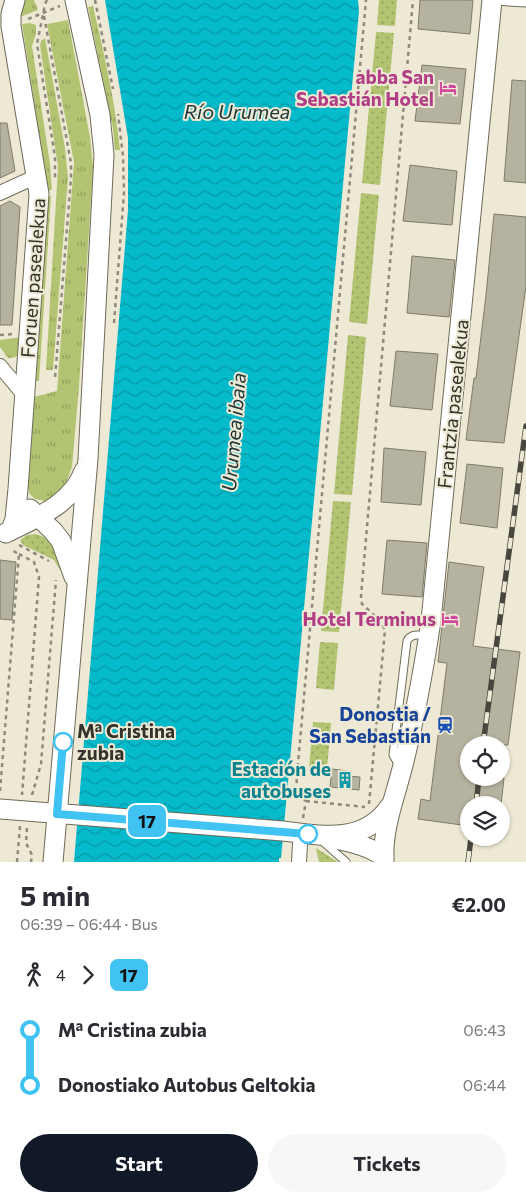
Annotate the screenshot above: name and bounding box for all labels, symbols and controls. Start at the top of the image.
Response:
place label: abba San Sebastián Hotel [296,65,434,110]
hotel icon: abba San Sebastián Hotel [438,78,458,98]
water label: Río Urumea [184,99,290,123]
street label: Foruen pasealekua [15,197,50,359]
street label: Frantzia pasealekua [432,318,473,490]
water label: Urumea ibaia [216,372,250,492]
place label: Hotel Terminus [302,607,436,630]
hotel icon: Hotel Terminus [440,609,460,629]
place label: Donostia / San Sebastián [309,702,431,747]
station icon: Donostia / San Sebastián [435,715,455,735]
place label: Mª Cristina zubia [77,719,175,764]
marker: Mª Cristina zubia [53,732,73,752]
map controls [460,736,510,846]
button: locate [460,736,510,786]
place label: Estación de autobuses [231,757,331,802]
building icon: Estación de autobuses [335,770,355,790]
button: layers [460,796,510,846]
line badge: 17 [124,805,170,837]
text: 17 [138,810,156,832]
unlabelled marker [298,824,318,844]
text: 5 min [20,878,90,912]
text: €2.00 [452,893,506,916]
text: 06:39 – 06:44 · Bus [20,914,158,933]
icon: walk [20,961,48,989]
icon: forward [74,961,102,989]
text: 17 [120,964,138,986]
text: 4 [56,965,66,984]
text: Mª Cristina zubia [58,1018,207,1041]
text: 06:43 [463,1020,506,1039]
text: Donostiako Autobus Geltokia [58,1073,316,1096]
text: 06:44 [463,1075,506,1094]
button: Start [20,1134,258,1192]
button: Tickets [268,1134,506,1192]

